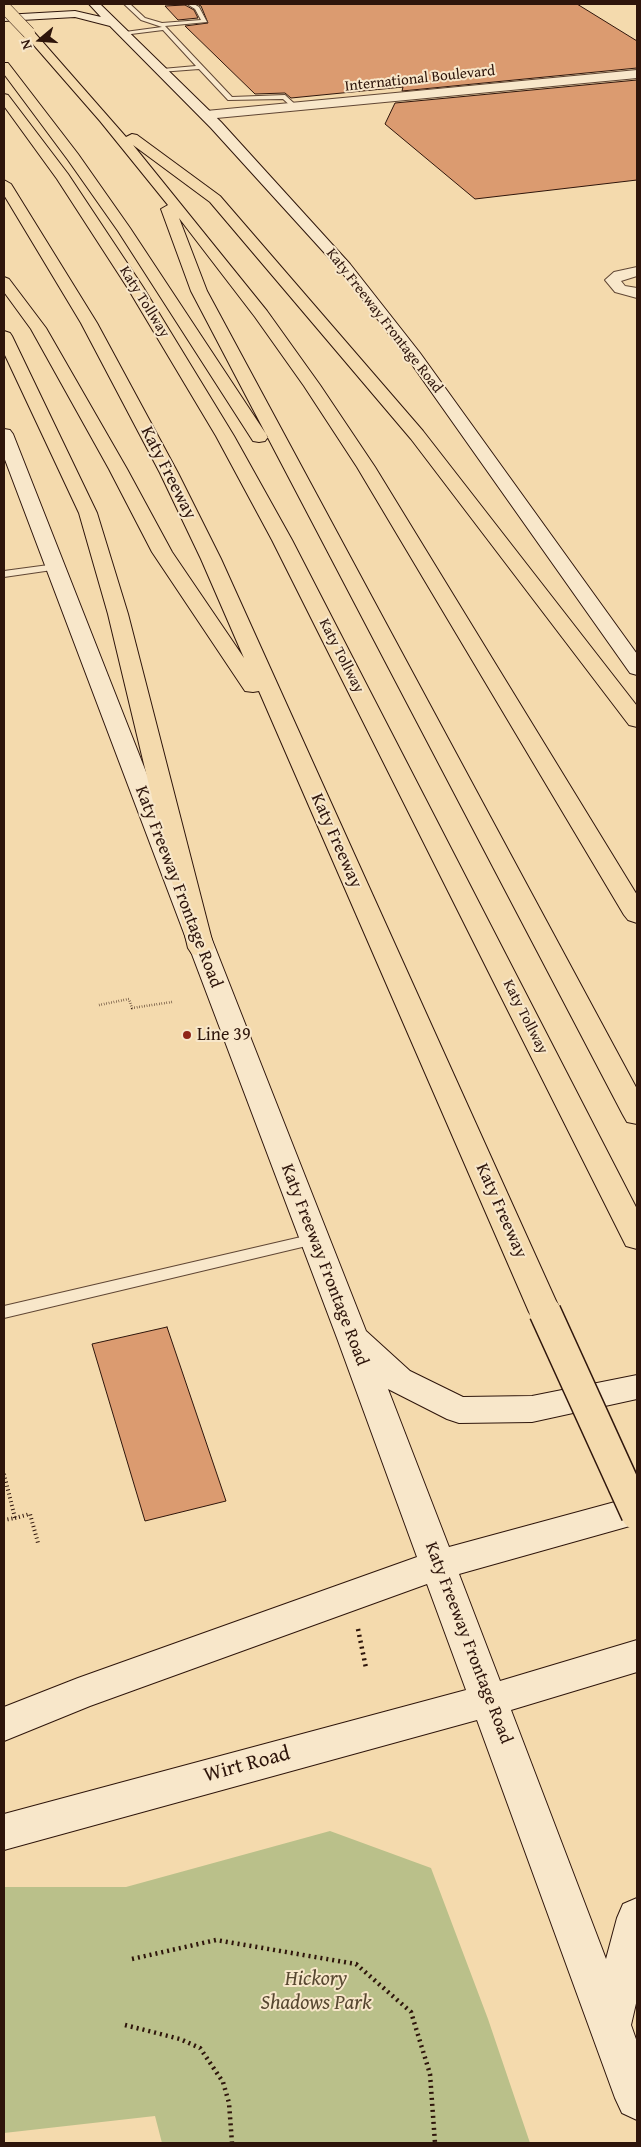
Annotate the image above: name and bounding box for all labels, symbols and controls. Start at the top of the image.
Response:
north arrow [15,15,65,65]
text: N [15,37,37,52]
street label: International Boulevard [344,62,496,96]
street label: Katy Freeway Frontage Road [322,245,446,397]
street label: Katy Tollway [115,263,173,341]
street label: Katy Freeway [135,423,201,523]
street label: Katy Tollway [315,616,367,696]
street label: Katy Freeway Frontage Road [130,783,226,991]
street label: Katy Freeway [306,790,366,892]
street label: Katy Tollway [499,977,551,1057]
place label: Line 39 [197,1024,251,1046]
marker: Line 39 [181,1029,193,1041]
street label: Katy Freeway [471,1160,531,1262]
street label: Katy Freeway Frontage Road [276,1161,372,1369]
street label: Katy Freeway Frontage Road [420,1539,516,1747]
street label: Wirt Road [201,1741,293,1789]
park label: Hickory Shadows Park [260,1967,372,2017]

